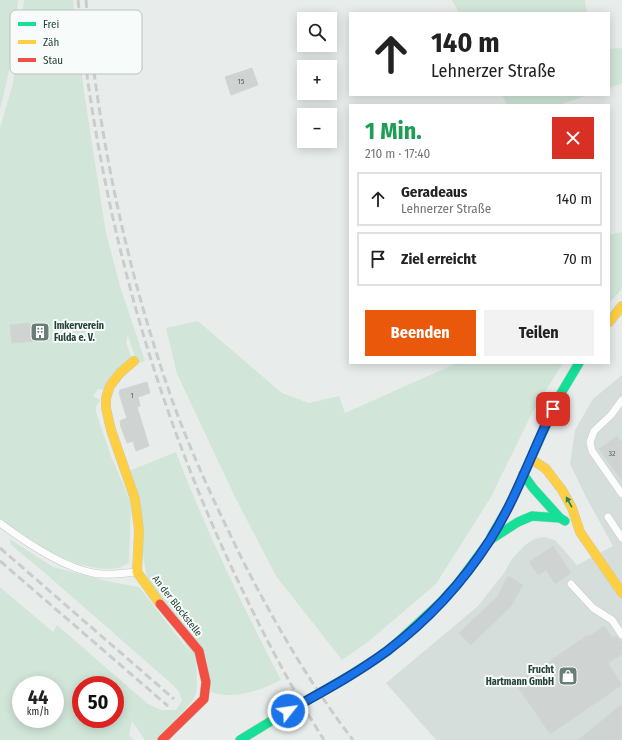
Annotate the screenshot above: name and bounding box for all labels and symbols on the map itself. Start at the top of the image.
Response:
legend [10,10,142,74]
text: Frei [43,18,59,31]
text: Zäh [43,36,59,49]
text: Stau [43,54,63,67]
house number: 15 [238,77,245,86]
place label: Imkerverein Fulda e. V. [54,320,104,344]
building icon: Imkerverein Fulda e. V. [29,321,51,343]
house number: 1 [130,391,134,400]
pin [536,392,570,426]
house number: 32 [608,449,616,458]
one-way arrow [566,496,572,508]
street label: An der Blockstelle [150,573,204,639]
place label: Frucht Hartmann GmbH [486,664,554,688]
shop icon: Frucht Hartmann GmbH [557,665,579,687]
speed limit sign: 50 [72,676,124,728]
position arrow [267,690,309,732]

